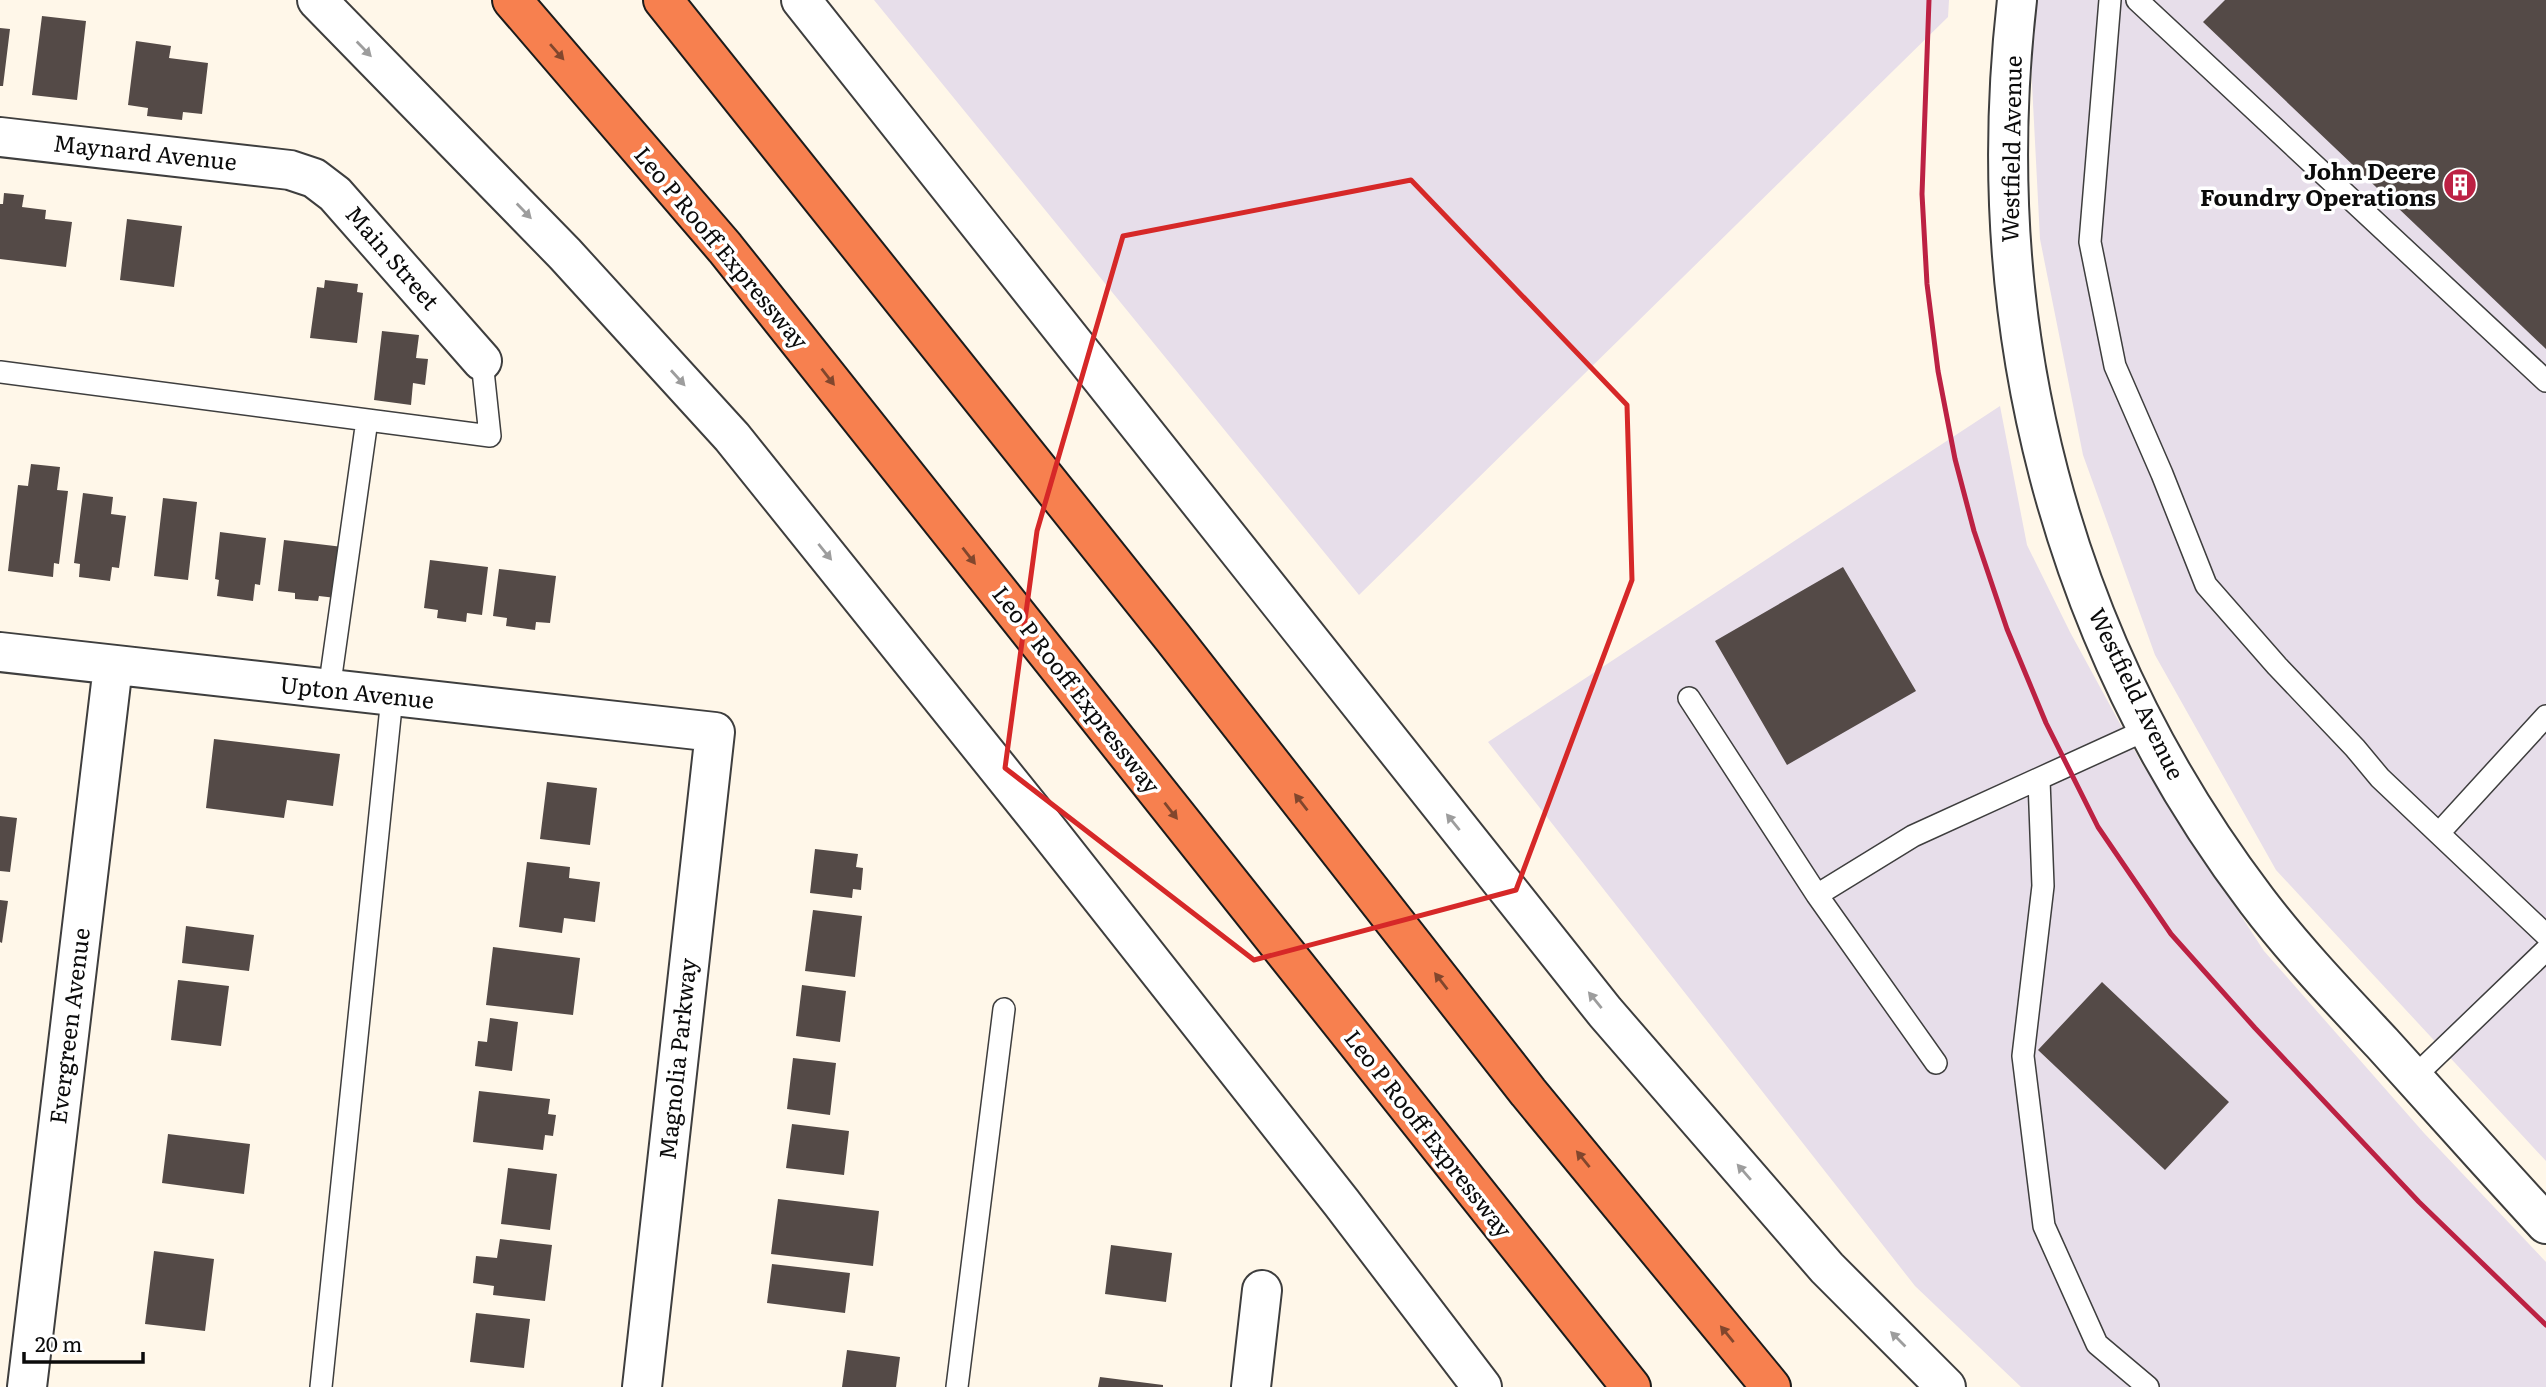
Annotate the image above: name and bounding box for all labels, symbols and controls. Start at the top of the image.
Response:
one-way arrow [356,40,372,57]
one-way arrow [549,43,565,61]
street label: Westfield Avenue [1991,55,2029,243]
street label: Maynard Avenue [52,124,239,178]
street label: Leo P Rooff Expressway [627,138,818,356]
place label: John Deere Foundry Operations [2200,153,2436,213]
building icon: John Deere Foundry Operations [2441,166,2479,204]
street label: Main Street [339,197,449,317]
one-way arrow [515,203,532,220]
one-way arrow [820,368,835,386]
one-way arrow [670,369,686,386]
one-way arrow [817,543,832,561]
one-way arrow [961,547,976,564]
street label: Leo P Rooff Expressway [985,578,1170,801]
street label: Westfield Avenue [2081,601,2194,785]
street label: Upton Avenue [278,666,436,716]
one-way arrow [1293,793,1308,811]
one-way arrow [1164,801,1179,819]
one-way arrow [1446,813,1461,831]
street label: Evergreen Avenue [39,926,97,1126]
street label: Magnolia Parkway [649,956,704,1161]
one-way arrow [1434,972,1449,989]
one-way arrow [1588,991,1603,1008]
street label: Leo P Rooff Expressway [1337,1022,1522,1245]
one-way arrow [1576,1150,1591,1167]
one-way arrow [1736,1163,1752,1181]
scale bar [24,1320,144,1364]
one-way arrow [1720,1326,1735,1344]
text: 20 m [35,1327,82,1358]
one-way arrow [1890,1331,1907,1347]

